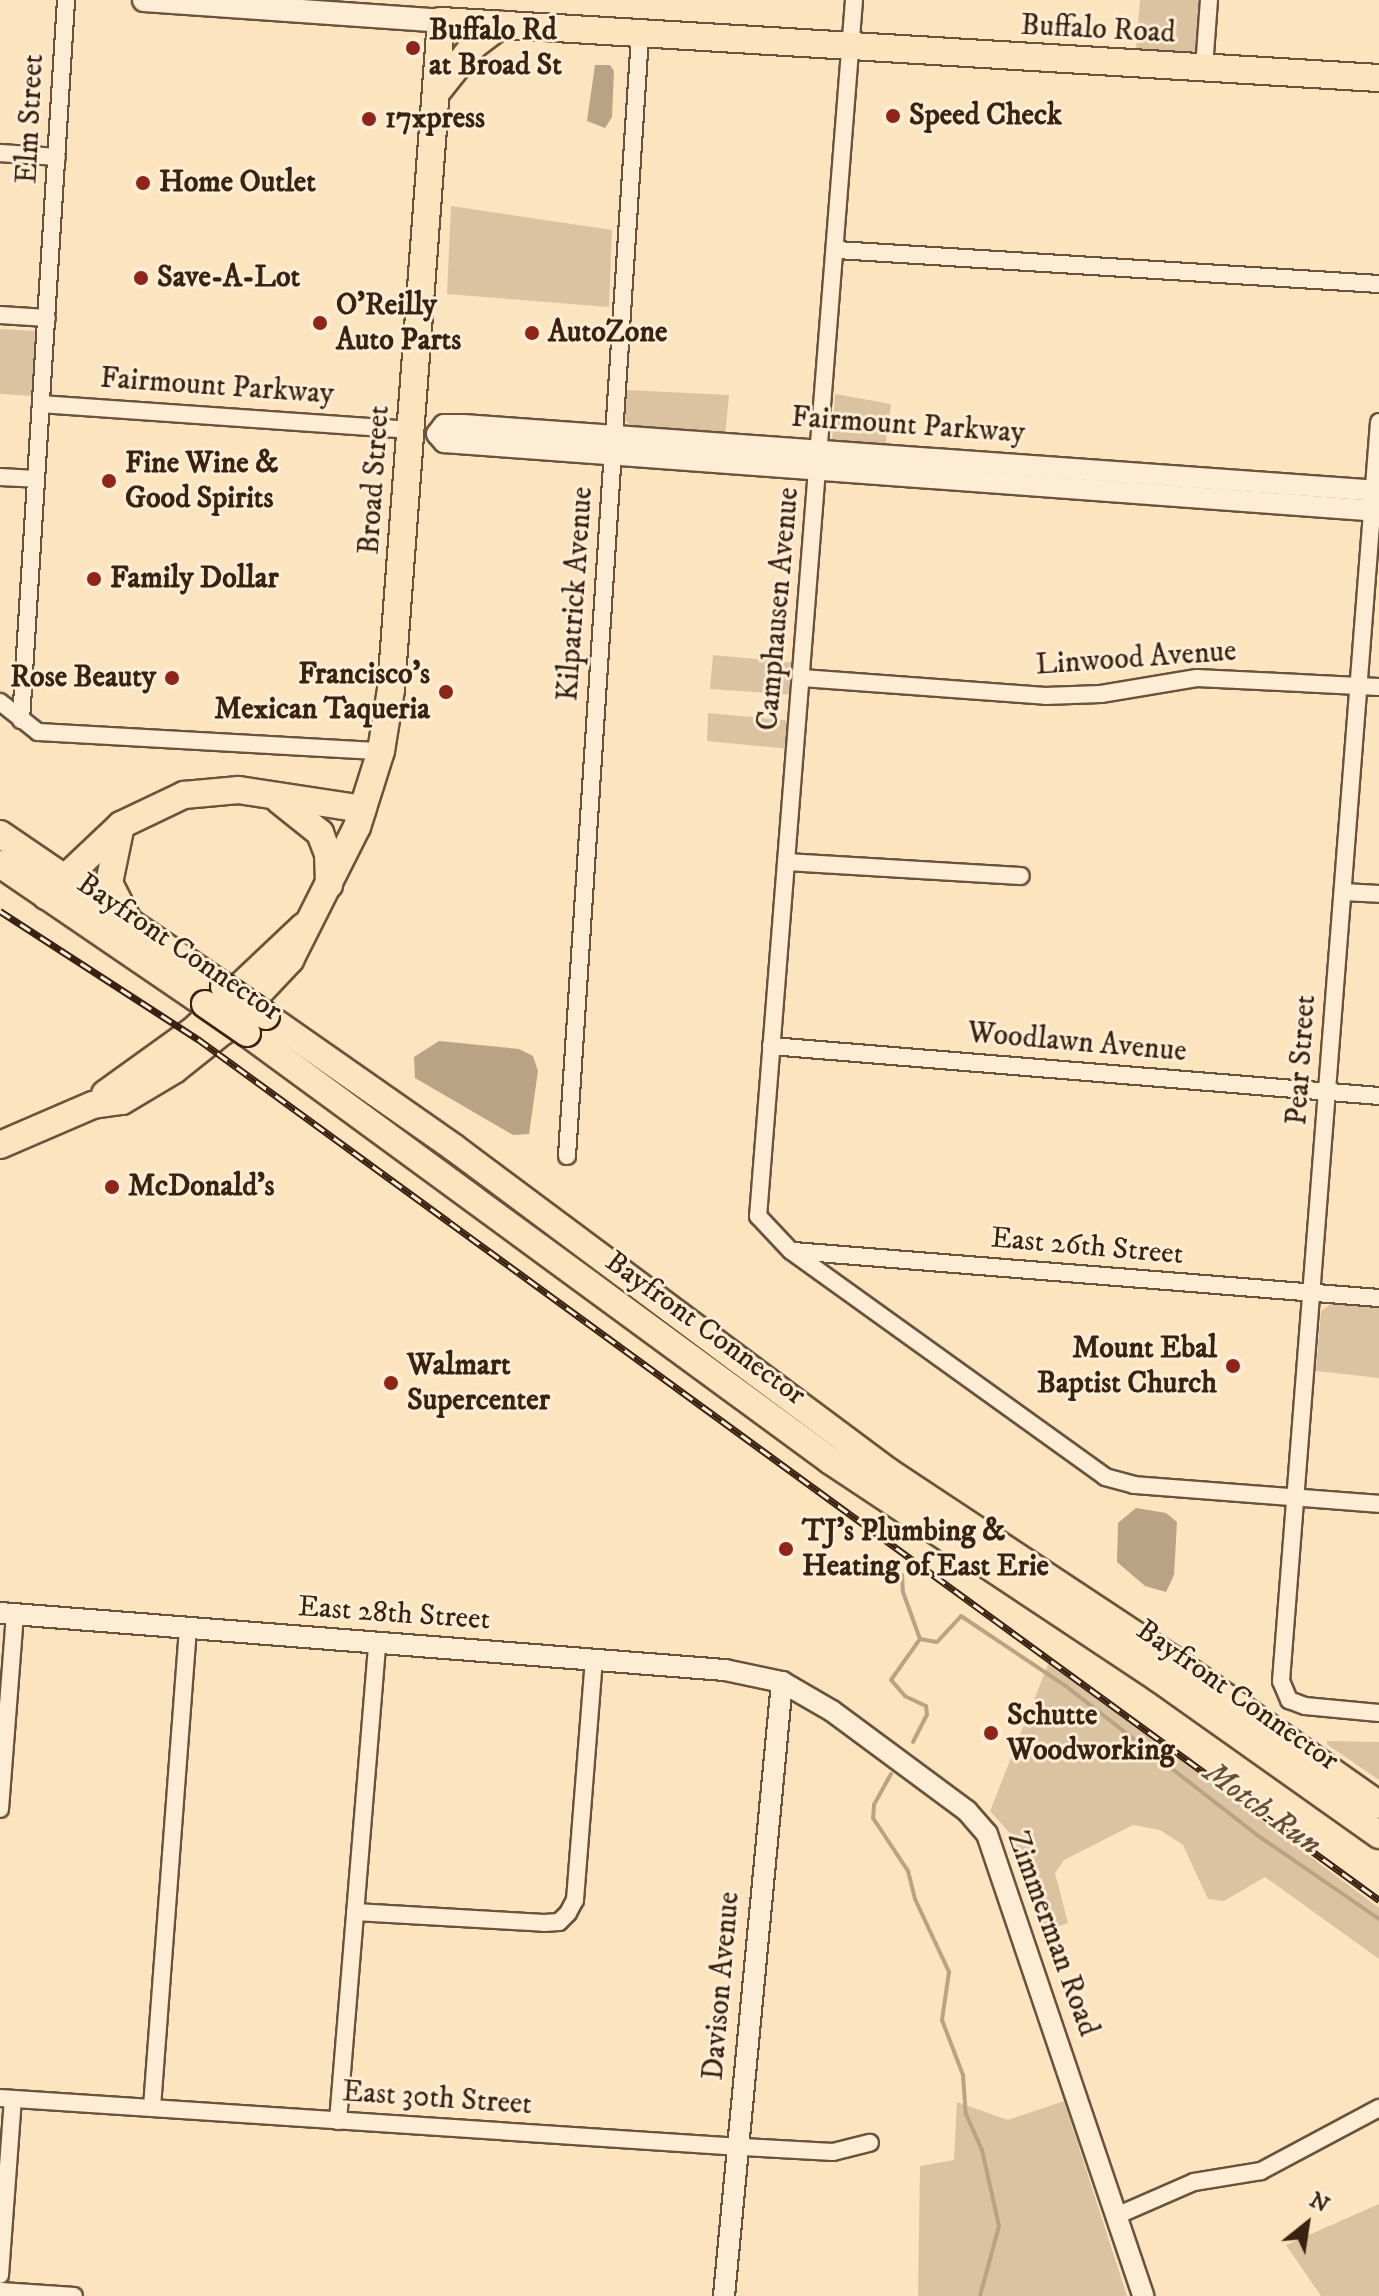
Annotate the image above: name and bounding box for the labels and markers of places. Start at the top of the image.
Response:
place label: Buffalo Rd at Broad St [429,13,562,84]
marker: Buffalo Rd at Broad St [404,39,422,57]
place label: Speed Check [909,98,1062,134]
place label: 17xpress [385,101,485,137]
marker: Speed Check [884,107,902,125]
marker: 17xpress [360,110,378,128]
place label: Home Outlet [159,165,316,201]
marker: Home Outlet [134,174,152,192]
place label: Save-A-Lot [157,260,300,296]
marker: Save-A-Lot [132,269,150,287]
place label: O'Reilly Auto Parts [336,288,461,358]
marker: O'Reilly Auto Parts [311,314,329,332]
place label: AutoZone [548,315,667,351]
marker: AutoZone [523,324,541,342]
place label: Fine Wine & Good Spirits [125,446,278,516]
marker: Fine Wine & Good Spirits [100,472,118,490]
place label: Family Dollar [110,561,279,597]
marker: Family Dollar [85,570,103,588]
place label: Francisco’s Mexican Taqueria [214,657,430,728]
place label: Rose Beauty [10,660,156,696]
marker: Rose Beauty [163,669,181,687]
marker: Francisco’s Mexican Taqueria [437,683,455,701]
place label: McDonald's [128,1169,275,1205]
marker: McDonald's [103,1178,121,1196]
place label: Mount Ebal Baptist Church [1037,1331,1217,1402]
place label: Walmart Supercenter [407,1348,550,1418]
marker: Mount Ebal Baptist Church [1224,1357,1242,1375]
marker: Walmart Supercenter [382,1374,400,1392]
place label: TJ's Plumbing & Heating of East Erie [802,1514,1049,1584]
marker: TJ's Plumbing & Heating of East Erie [777,1540,795,1558]
place label: Schutte Woodworking [1007,1698,1175,1768]
marker: Schutte Woodworking [982,1724,1000,1742]

